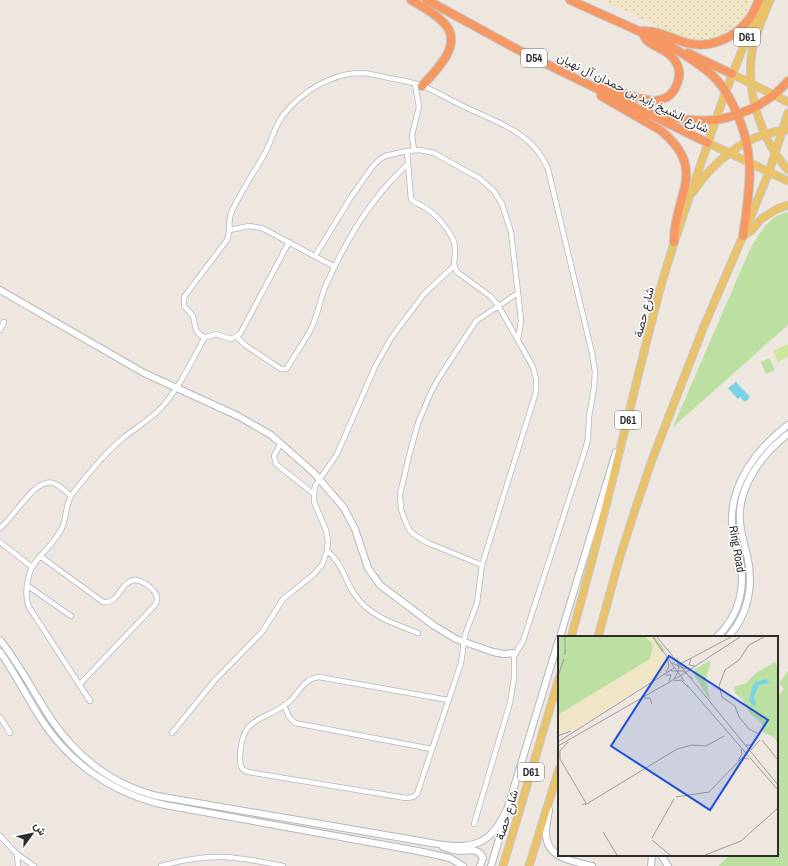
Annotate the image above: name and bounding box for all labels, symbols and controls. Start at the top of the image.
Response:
road number: D61 [734,28,760,46]
road number: D54 [521,49,547,67]
street label: شارع الشيخ زايد بن حمدان آل نهيان [554,49,712,138]
street label: شارع حصة [630,285,659,339]
road number: D61 [615,411,641,429]
street label: Ring Road [725,524,749,574]
inset map [558,636,778,856]
road number: D61 [518,763,544,781]
street label: شارع حصة [492,788,523,842]
north arrow [12,814,52,854]
text: ش [31,819,50,838]

